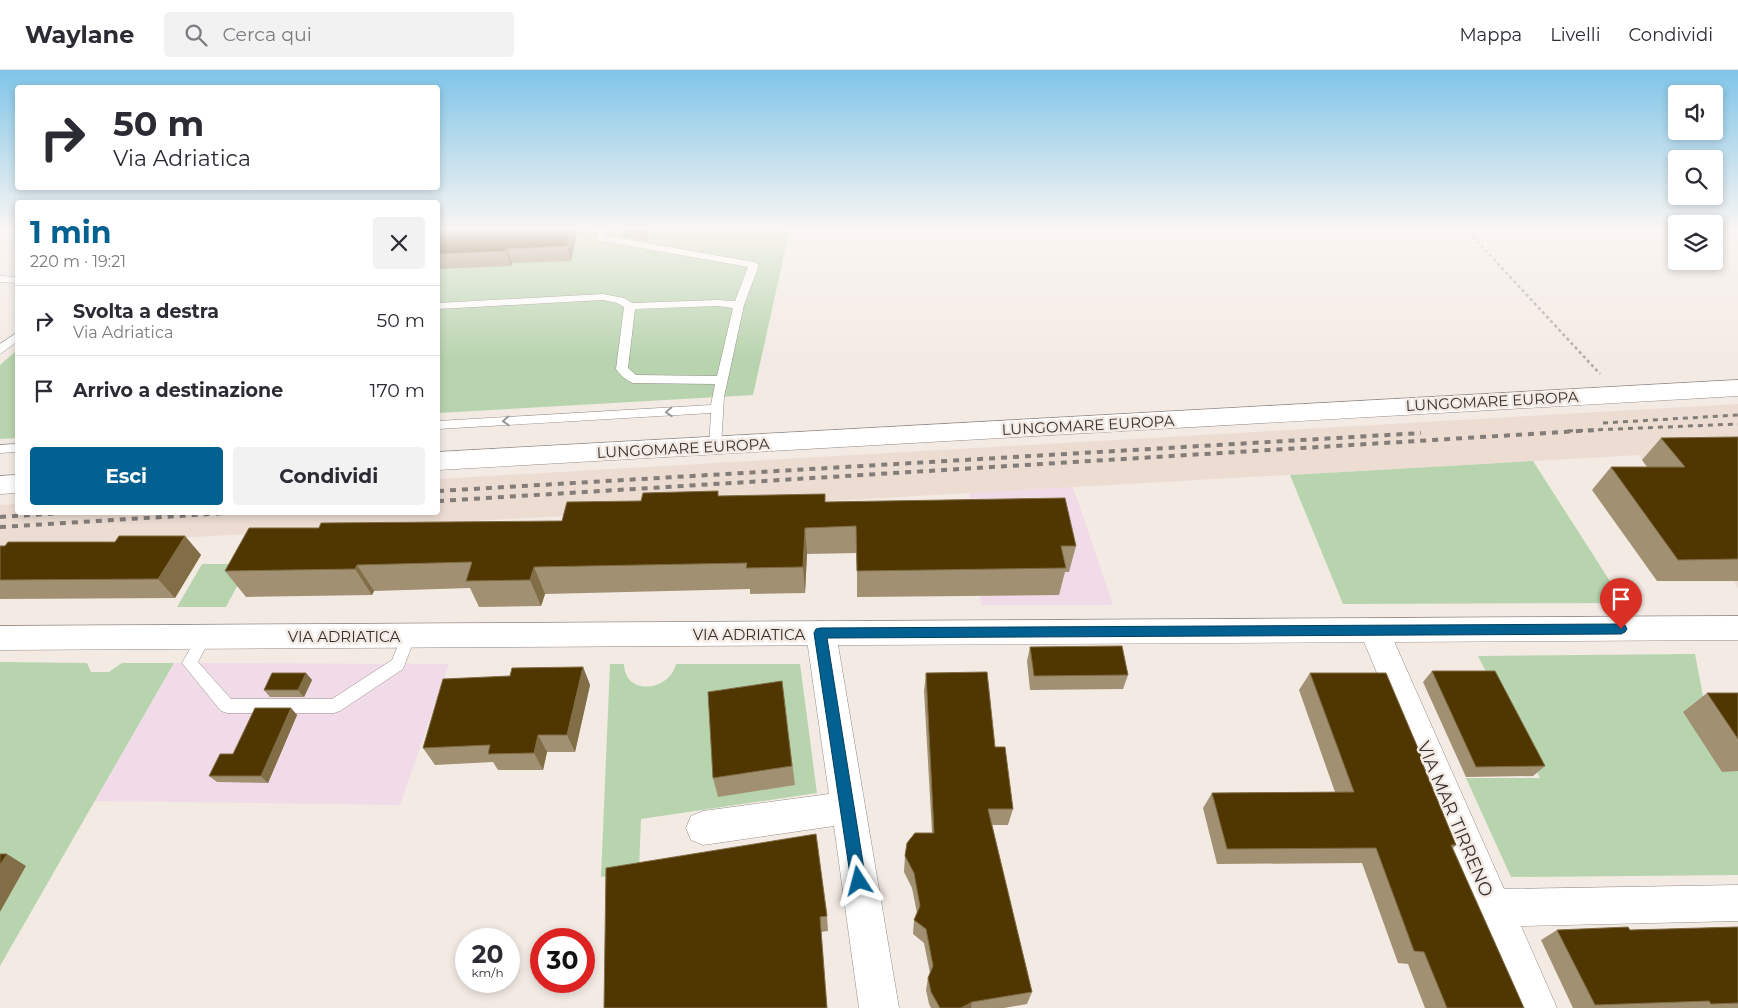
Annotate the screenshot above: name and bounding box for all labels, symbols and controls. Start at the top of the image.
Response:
search box [164,12,514,57]
text: Waylane [25,20,134,49]
icon: search [182,21,210,49]
text: Cerca qui [222,23,312,46]
text: Mappa [1459,24,1522,46]
text: Livelli [1550,24,1601,46]
text: Condividi [1629,24,1713,46]
map controls [1668,85,1723,270]
button: sound [1668,85,1723,140]
text: 50 m [113,102,204,145]
icon: right [30,105,95,170]
text: Via Adriatica [113,145,251,172]
button: search [1668,150,1723,205]
text: 1 min [30,214,111,251]
button: layers [1668,215,1723,270]
button: close [373,217,425,269]
text: 220 m · 19:21 [30,252,126,271]
text: Svolta a destra [73,300,219,323]
icon: right [30,307,58,335]
text: 50 m [377,309,425,332]
text: Via Adriatica [73,323,173,342]
icon: arrive [30,377,58,405]
text: Arrivo a destinazione [73,379,283,402]
text: 170 m [370,379,425,402]
street label: LUNGOMARE EUROPA [1405,387,1579,415]
one-way arrow [664,406,672,417]
street label: LUNGOMARE EUROPA [1001,411,1175,439]
one-way arrow [502,415,510,426]
street label: LUNGOMARE EUROPA [596,434,770,462]
button: Esci [30,447,223,505]
button: Condividi [233,447,425,505]
pin [1600,578,1642,629]
icon: arrive [1607,585,1635,613]
street label: VIA ADRIATICA [693,625,805,644]
street label: VIA ADRIATICA [288,627,400,646]
street label: VIA MAR TIRRENO [1412,738,1498,900]
position arrow [832,854,884,906]
speed limit sign: 30 [530,928,595,993]
text: 20 [472,939,503,969]
text: km/h [471,965,504,980]

